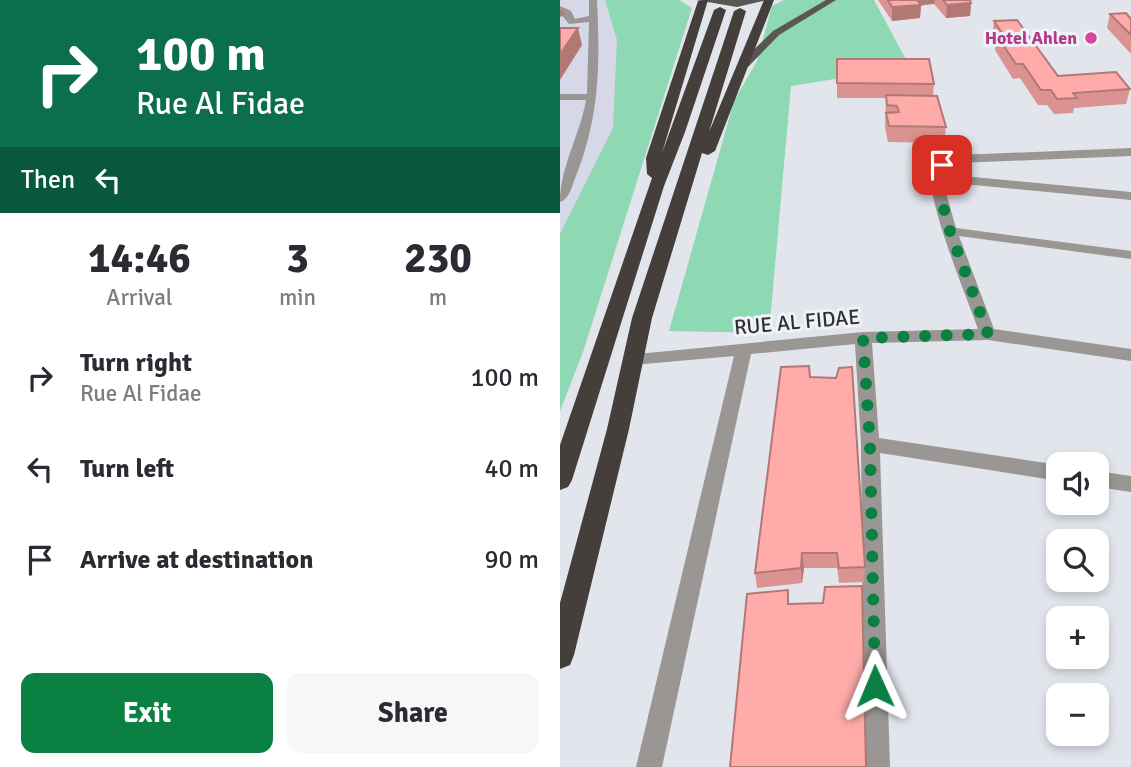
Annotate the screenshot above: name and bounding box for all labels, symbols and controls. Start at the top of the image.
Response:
text: 100 m [136,24,266,84]
place label: Hotel Ahlen [985,27,1077,49]
icon: right [21,28,112,119]
marker: Hotel Ahlen [1083,30,1099,46]
text: Rue Al Fidae [136,84,305,123]
pin [912,135,972,195]
icon: arrive [923,146,961,184]
icon: left [89,161,127,199]
text: Then [21,164,75,196]
text: 14:46 [88,233,191,284]
text: 3 [286,233,309,284]
text: 230 [404,233,472,284]
text: Arrival [106,283,173,312]
text: min [279,283,316,312]
text: m [429,283,447,312]
street label: RUE AL FIDAE [733,304,861,340]
text: Turn right [80,347,192,379]
icon: right [21,359,59,397]
text: 100 m [470,362,539,394]
text: Rue Al Fidae [80,379,202,408]
icon: left [21,450,59,488]
map controls [1046,452,1109,746]
button: sound [1046,452,1109,515]
text: Turn left [80,453,174,485]
text: 40 m [484,453,539,485]
button: search [1046,529,1109,592]
icon: arrive [21,541,59,579]
text: Arrive at destination [80,544,313,576]
text: 90 m [484,544,539,576]
button: + [1046,606,1109,669]
position arrow [838,649,912,723]
button: Exit [21,673,273,753]
button: Share [287,673,539,753]
button: − [1046,683,1109,746]

